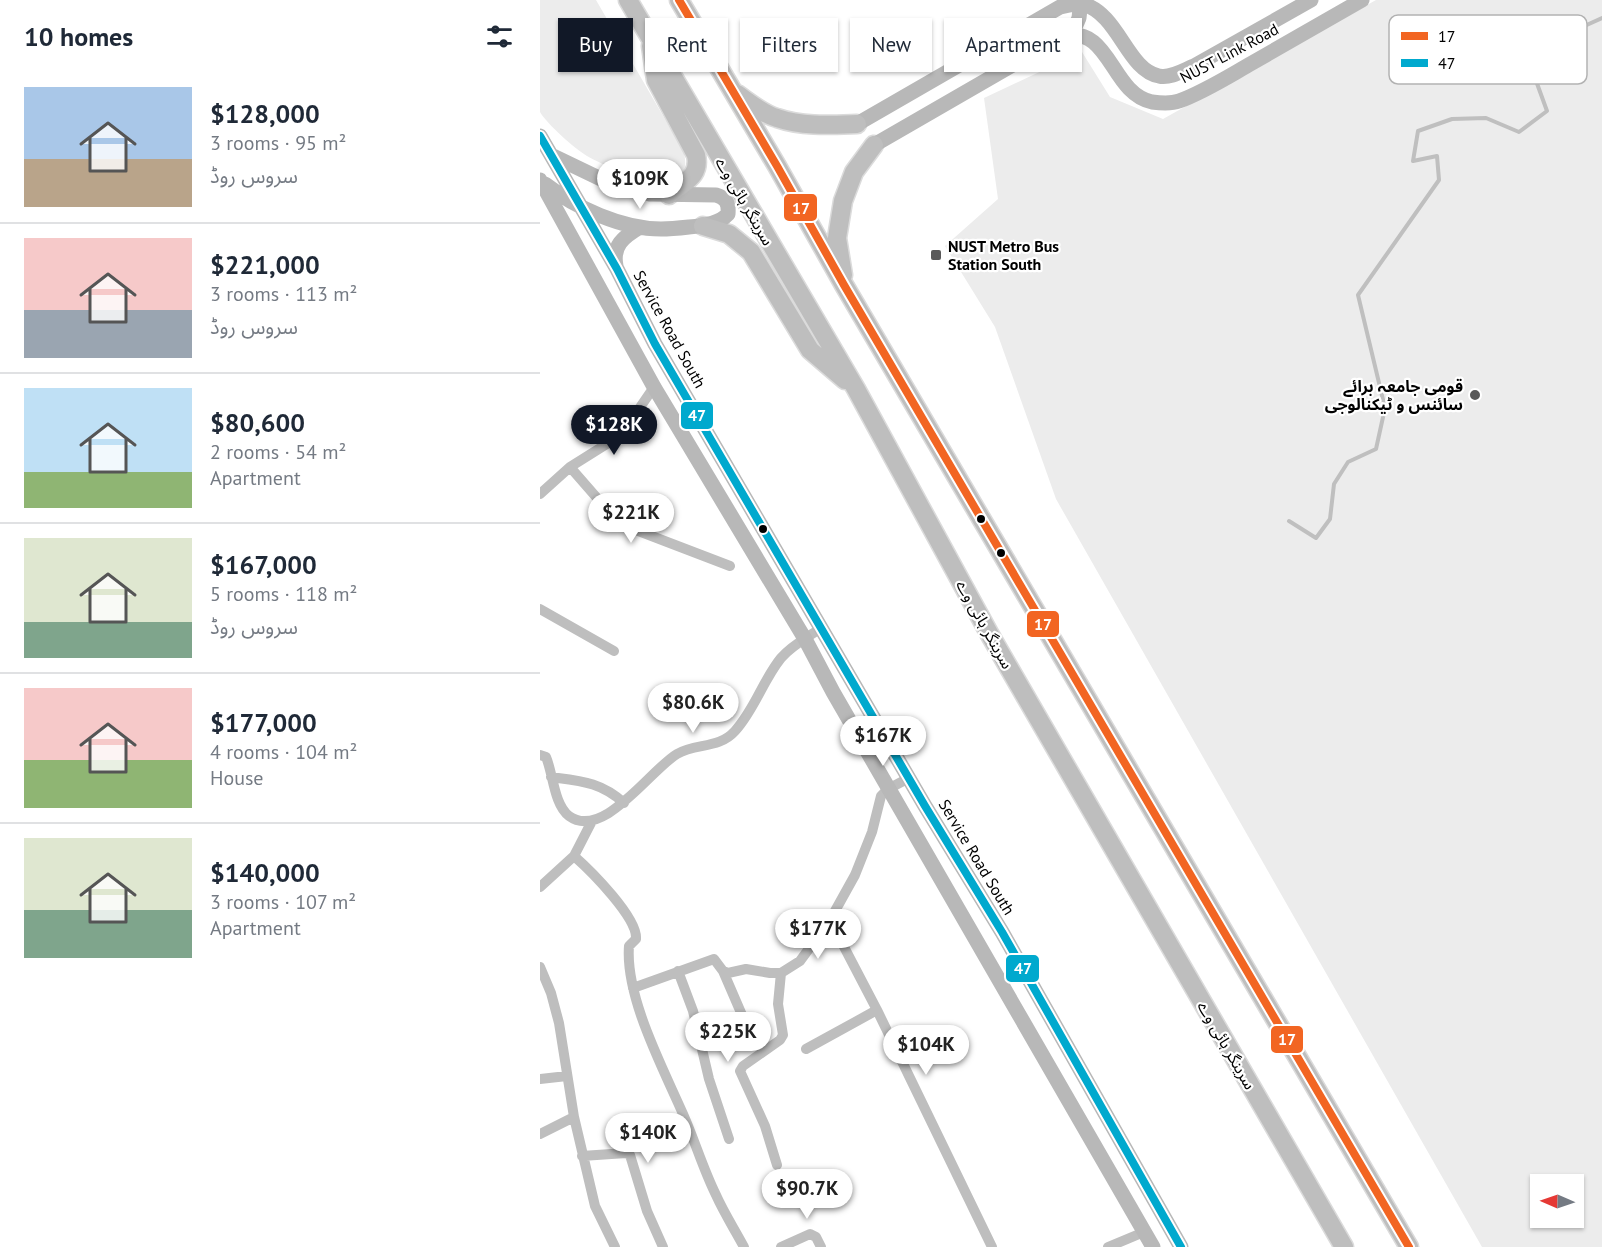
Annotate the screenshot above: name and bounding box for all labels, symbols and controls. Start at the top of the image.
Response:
legend [1389,15,1587,84]
chip: Buy [558,18,633,72]
chip: Rent [645,18,728,72]
chip: Filters [740,18,838,72]
chip: New [850,18,932,72]
chip: Apartment [944,18,1082,72]
street label: NUST Link Road [1176,19,1282,87]
text: 10 homes [24,20,133,53]
icon: filters [483,20,516,53]
text: 17 [1438,26,1455,46]
text: 47 [1438,53,1455,73]
text: $128,000 [210,97,320,130]
icon: home [72,111,144,183]
text: 3 rooms · 95 m² [210,130,346,156]
street label: سرینگر ہائی وے [712,153,778,249]
pin: $109K [598,159,682,210]
text: سروس روڈ [210,163,298,189]
text: $109K [611,165,669,191]
line badge: 17 [783,193,818,222]
text: 17 [792,198,810,218]
place label: NUST Metro Bus Station South [948,236,1059,274]
text: $221,000 [210,248,320,281]
marker: NUST Metro Bus Station South [929,248,943,262]
icon: home [72,262,144,334]
street label: Service Road South [629,267,711,391]
text: 3 rooms · 113 m² [210,281,357,307]
text: سروس روڈ [210,314,298,340]
place label: قومی جامعہ برائے سائنس و ٹیکنالوجی [1325,376,1463,414]
marker: قومی جامعہ برائے سائنس و ٹیکنالوجی [1468,388,1482,402]
line badge: 47 [680,401,714,430]
pin: $128K [572,405,656,456]
text: 47 [688,405,706,425]
text: $80,600 [210,406,305,439]
text: $128K [585,411,643,437]
icon: home [72,412,144,484]
text: 2 rooms · 54 m² [210,439,346,465]
text: Apartment [210,465,301,491]
pin: $221K [589,493,673,544]
text: $221K [602,499,660,525]
unlabelled marker [975,513,987,525]
unlabelled marker [757,523,769,535]
unlabelled marker [995,547,1007,559]
text: $167,000 [210,548,317,581]
icon: home [72,562,144,634]
street label: سرینگر ہائی وے [952,576,1018,672]
text: 5 rooms · 118 m² [210,581,357,607]
line badge: 17 [1026,610,1060,638]
text: سروس روڈ [210,614,298,640]
text: 17 [1034,614,1052,634]
pin: $80.6K [644,683,742,734]
text: $80.6K [662,689,724,715]
text: $177,000 [210,706,317,739]
icon: home [72,712,144,784]
pin: $167K [841,716,925,767]
text: $167K [854,722,912,748]
text: 4 rooms · 104 m² [210,739,357,765]
text: House [210,765,264,791]
street label: Service Road South [935,796,1019,918]
text: $140,000 [210,856,320,889]
icon: home [72,862,144,934]
text: 3 rooms · 107 m² [210,889,356,915]
pin: $177K [776,909,860,960]
text: Apartment [210,915,301,941]
text: $177K [789,915,847,941]
line badge: 47 [1005,954,1040,983]
text: 47 [1014,958,1032,978]
street label: سرینگر ہائی وے [1194,997,1260,1093]
pin: $225K [686,1012,770,1063]
text: $225K [699,1018,757,1044]
pin: $104K [884,1025,968,1076]
line badge: 17 [1270,1025,1304,1054]
text: 17 [1278,1029,1296,1049]
text: $104K [897,1031,955,1057]
pin: $140K [606,1113,690,1164]
text: $140K [619,1119,677,1145]
pin: $90.7K [758,1169,856,1220]
north arrow [1530,1174,1584,1228]
map controls [1530,1174,1584,1228]
text: $90.7K [776,1175,838,1201]

